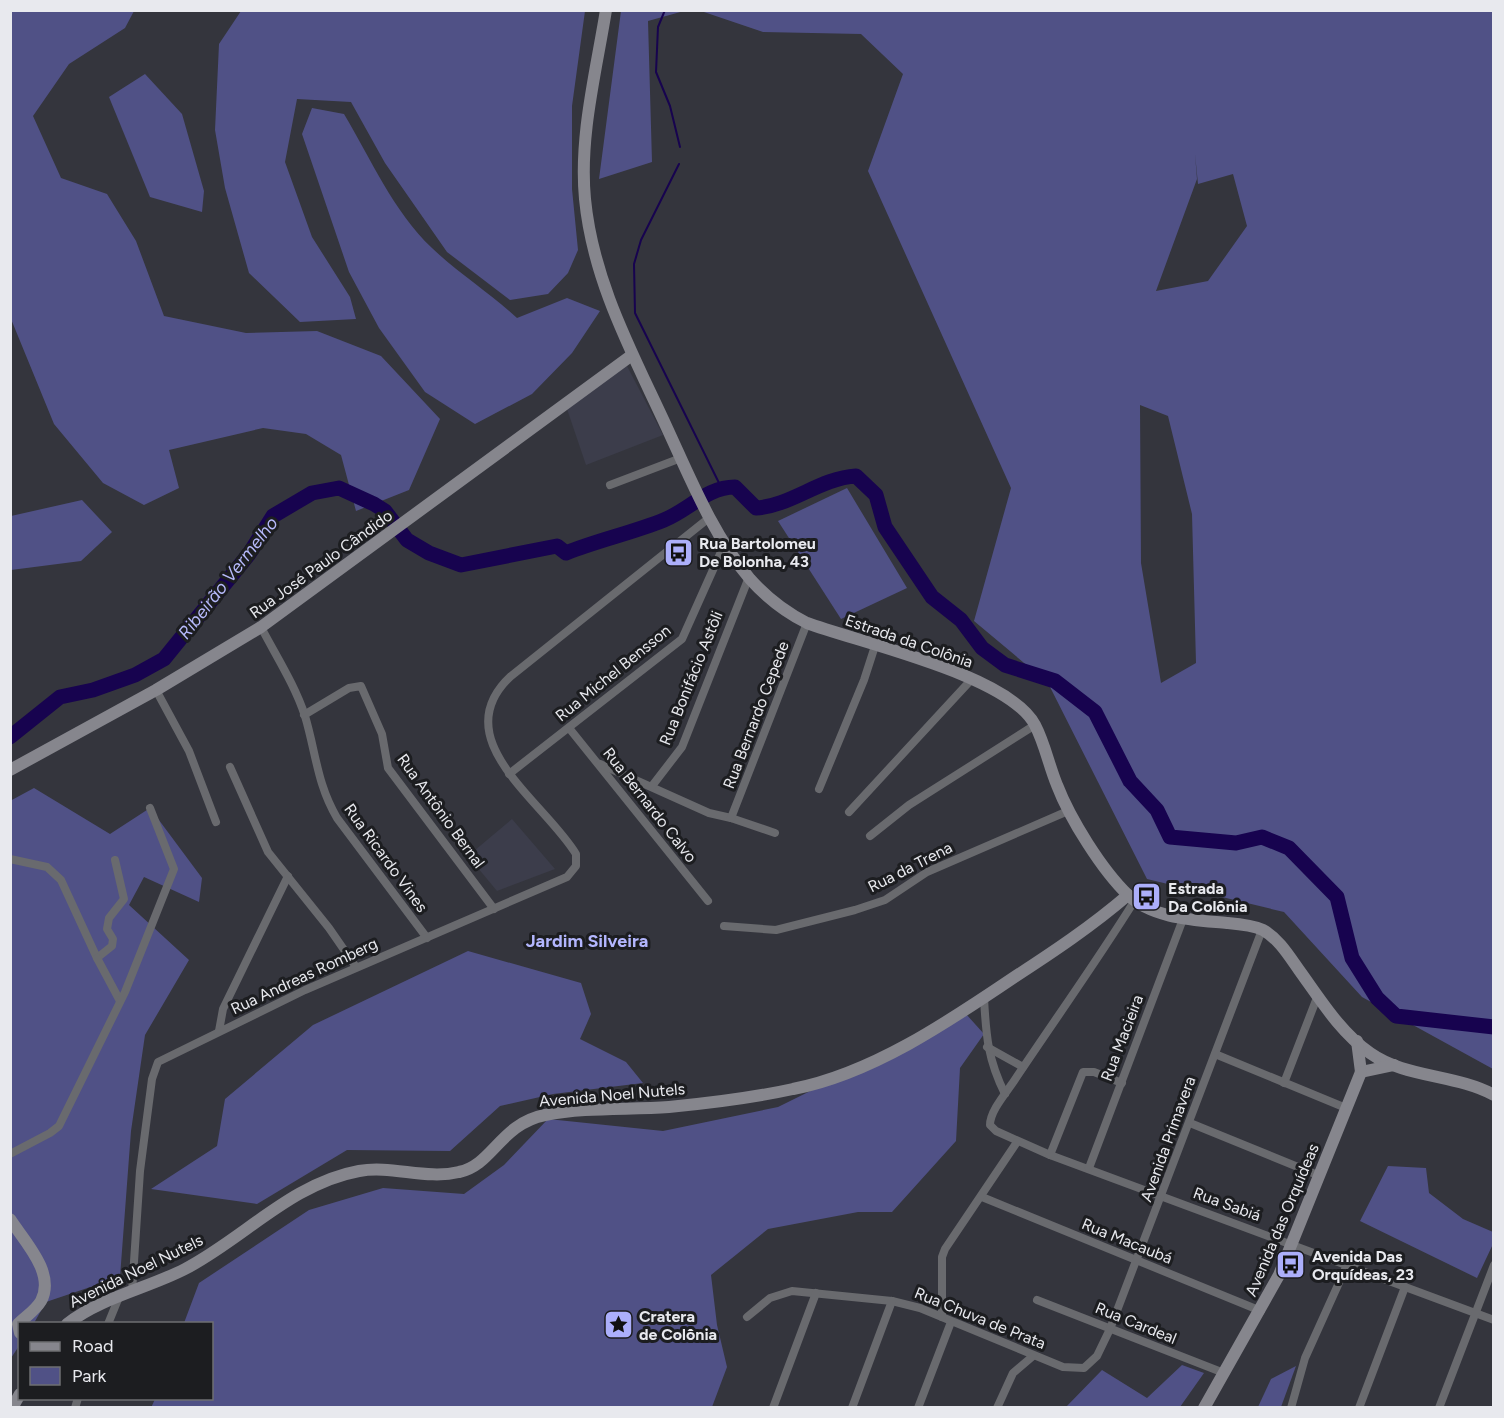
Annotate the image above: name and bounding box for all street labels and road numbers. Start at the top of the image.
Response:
street label: Rua José Paulo Cândido [246,506,396,622]
street label: Rua Bonifácio Astôli [655,608,727,748]
street label: Estrada da Colônia [843,610,975,672]
street label: Rua Michel Bensson [552,621,674,725]
street label: Rua Bernardo Cepede [719,638,793,792]
street label: Rua Bernardo Calvo [599,744,701,866]
street label: Rua Antônio Bernal [393,750,489,872]
street label: Rua Ricardo Vines [340,800,432,916]
street label: Rua da Trena [865,838,955,896]
street label: Rua Andreas Romberg [228,934,380,1018]
street label: Rua Macieira [1097,992,1147,1084]
street label: Avenida Primavera [1136,1074,1200,1204]
street label: Avenida Noel Nutels [538,1079,686,1111]
street label: Avenida das Orquídeas [1241,1141,1323,1299]
street label: Rua Sabiá [1191,1183,1263,1225]
street label: Rua Macaubá [1079,1214,1175,1268]
street label: Avenida Noel Nutels [66,1230,206,1312]
street label: Rua Chuva de Prata [912,1283,1048,1353]
street label: Rua Cardeal [1093,1298,1179,1348]

